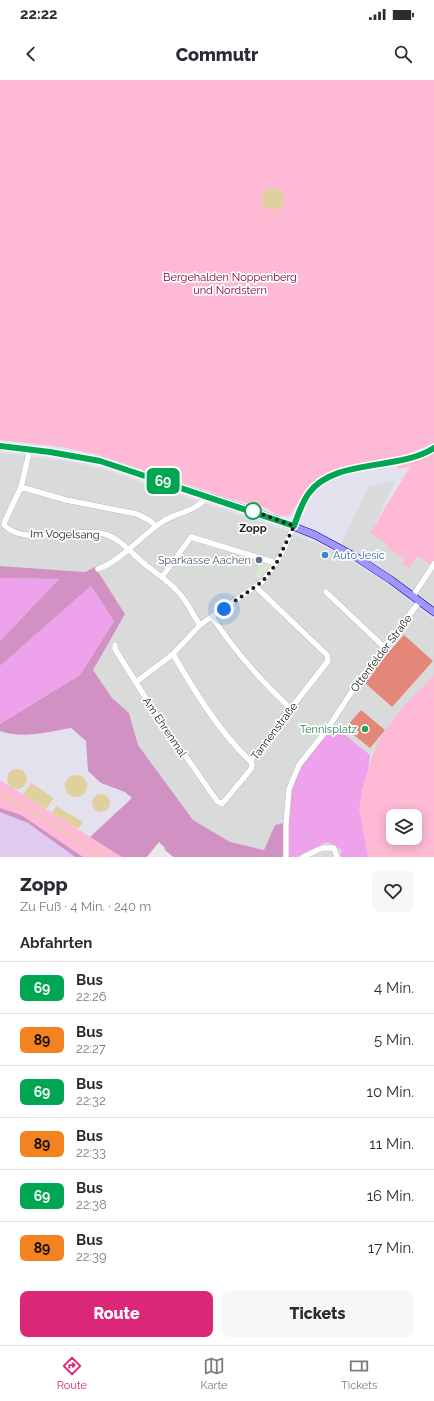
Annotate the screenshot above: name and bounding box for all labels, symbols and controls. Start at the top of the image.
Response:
text: 22:22 [20,5,58,23]
icon: back [20,43,42,65]
icon: search [392,43,414,65]
text: Commutr [176,44,258,65]
park label: Bergehalden Noppenberg und Nordstern [163,271,297,297]
line badge: 69 [145,468,181,494]
text: 69 [155,473,171,489]
marker: Zopp [244,502,262,520]
place label: Zopp [239,522,267,535]
street label: Im Vogelsang [30,527,100,542]
place label: Auto Jesic [333,549,385,562]
marker: Auto Jesic [320,550,330,560]
place label: Sparkasse Aachen [158,554,251,567]
marker: Sparkasse Aachen [254,555,264,565]
your location [214,599,234,619]
street label: Ottenfelder Straße [348,612,415,695]
street label: Am Ehrenmal [140,695,189,760]
street label: Tannenstraße [249,700,301,763]
place label: Tennisplatz [300,723,358,736]
marker: Tennisplatz [360,724,370,734]
map controls [386,809,422,845]
button: layers [386,809,422,845]
button: heart [372,870,414,912]
text: Zopp [20,873,68,895]
text: Zu Fuß · 4 Min. · 240 m [20,899,151,914]
text: Abfahrten [20,934,92,952]
text: Bus [76,971,103,989]
text: 4 Min. [374,979,414,997]
text: 69 [34,980,50,996]
text: 22:26 [76,989,107,1004]
text: Bus [76,1023,103,1041]
text: 5 Min. [374,1031,414,1049]
text: 89 [34,1032,50,1048]
text: 22:27 [76,1041,106,1056]
text: Bus [76,1075,103,1093]
text: 10 Min. [367,1083,414,1101]
text: 69 [34,1084,50,1100]
text: 22:32 [76,1093,106,1108]
text: Bus [76,1127,103,1145]
text: 11 Min. [369,1135,414,1153]
text: 89 [34,1136,50,1152]
text: 22:33 [76,1145,106,1160]
text: Bus [76,1179,103,1197]
text: 16 Min. [367,1187,414,1205]
text: 69 [34,1188,50,1204]
text: 22:38 [76,1197,107,1212]
text: Bus [76,1231,103,1249]
text: 17 Min. [368,1239,414,1257]
text: 89 [34,1240,50,1256]
text: 22:39 [76,1249,107,1264]
button: Route [20,1291,213,1337]
button: Tickets [221,1291,414,1337]
tab: Route [57,1355,87,1392]
tab: Karte [201,1355,228,1392]
tab: Tickets [341,1355,377,1392]

